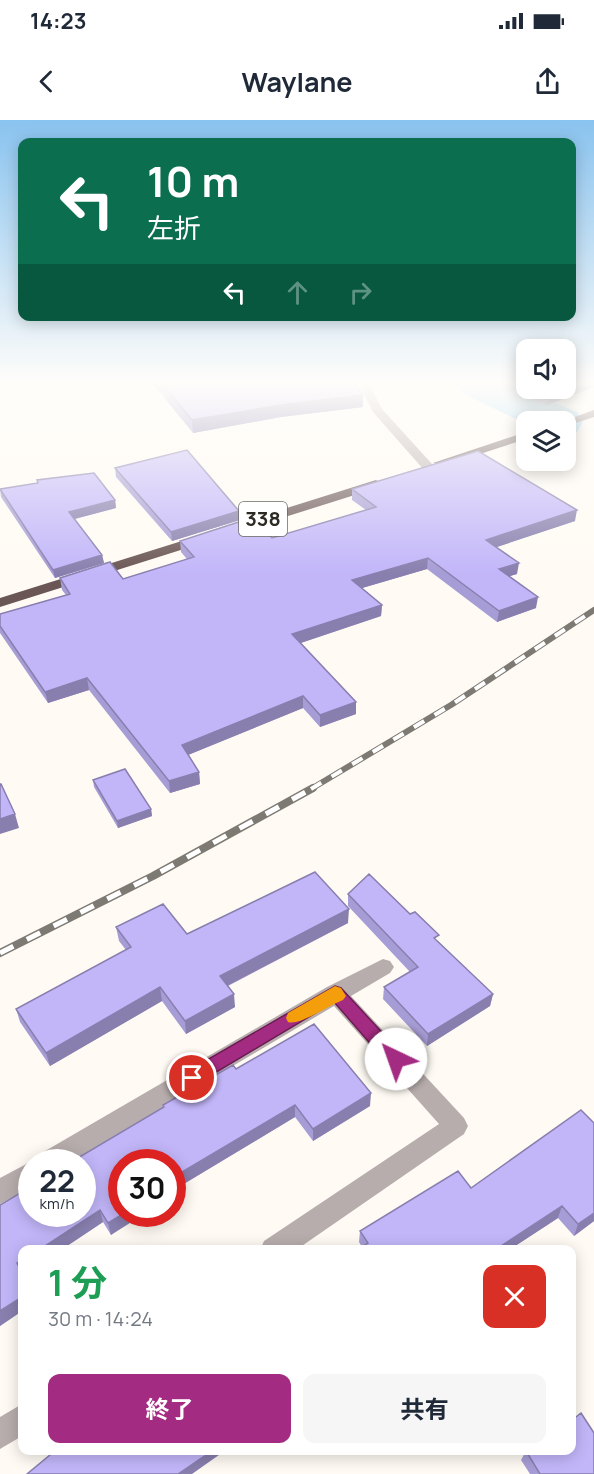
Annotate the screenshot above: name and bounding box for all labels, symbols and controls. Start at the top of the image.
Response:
text: 14:23 [30,6,86,36]
text: Waylane [241,63,353,100]
icon: back [30,65,63,98]
icon: share [531,65,564,98]
text: 10 m [147,152,239,210]
icon: left [48,162,126,240]
text: 左折 [147,209,201,246]
icon: left [218,276,251,309]
icon: ahead [281,276,314,309]
icon: right [344,276,377,309]
map controls [516,339,576,471]
button: sound [516,339,576,399]
button: layers [516,411,576,471]
road number: 338 [239,502,287,536]
position arrow [364,1027,428,1091]
pin [166,1052,217,1103]
icon: arrive [175,1061,208,1094]
speed limit sign: 30 [108,1149,186,1227]
text: 22 [39,1160,75,1201]
text: km/h [40,1193,74,1214]
text: 1 分 [48,1258,107,1307]
button: close [483,1265,546,1328]
text: 30 m · 14:24 [48,1305,153,1332]
button: 終了 [48,1374,291,1443]
button: 共有 [303,1374,546,1443]

